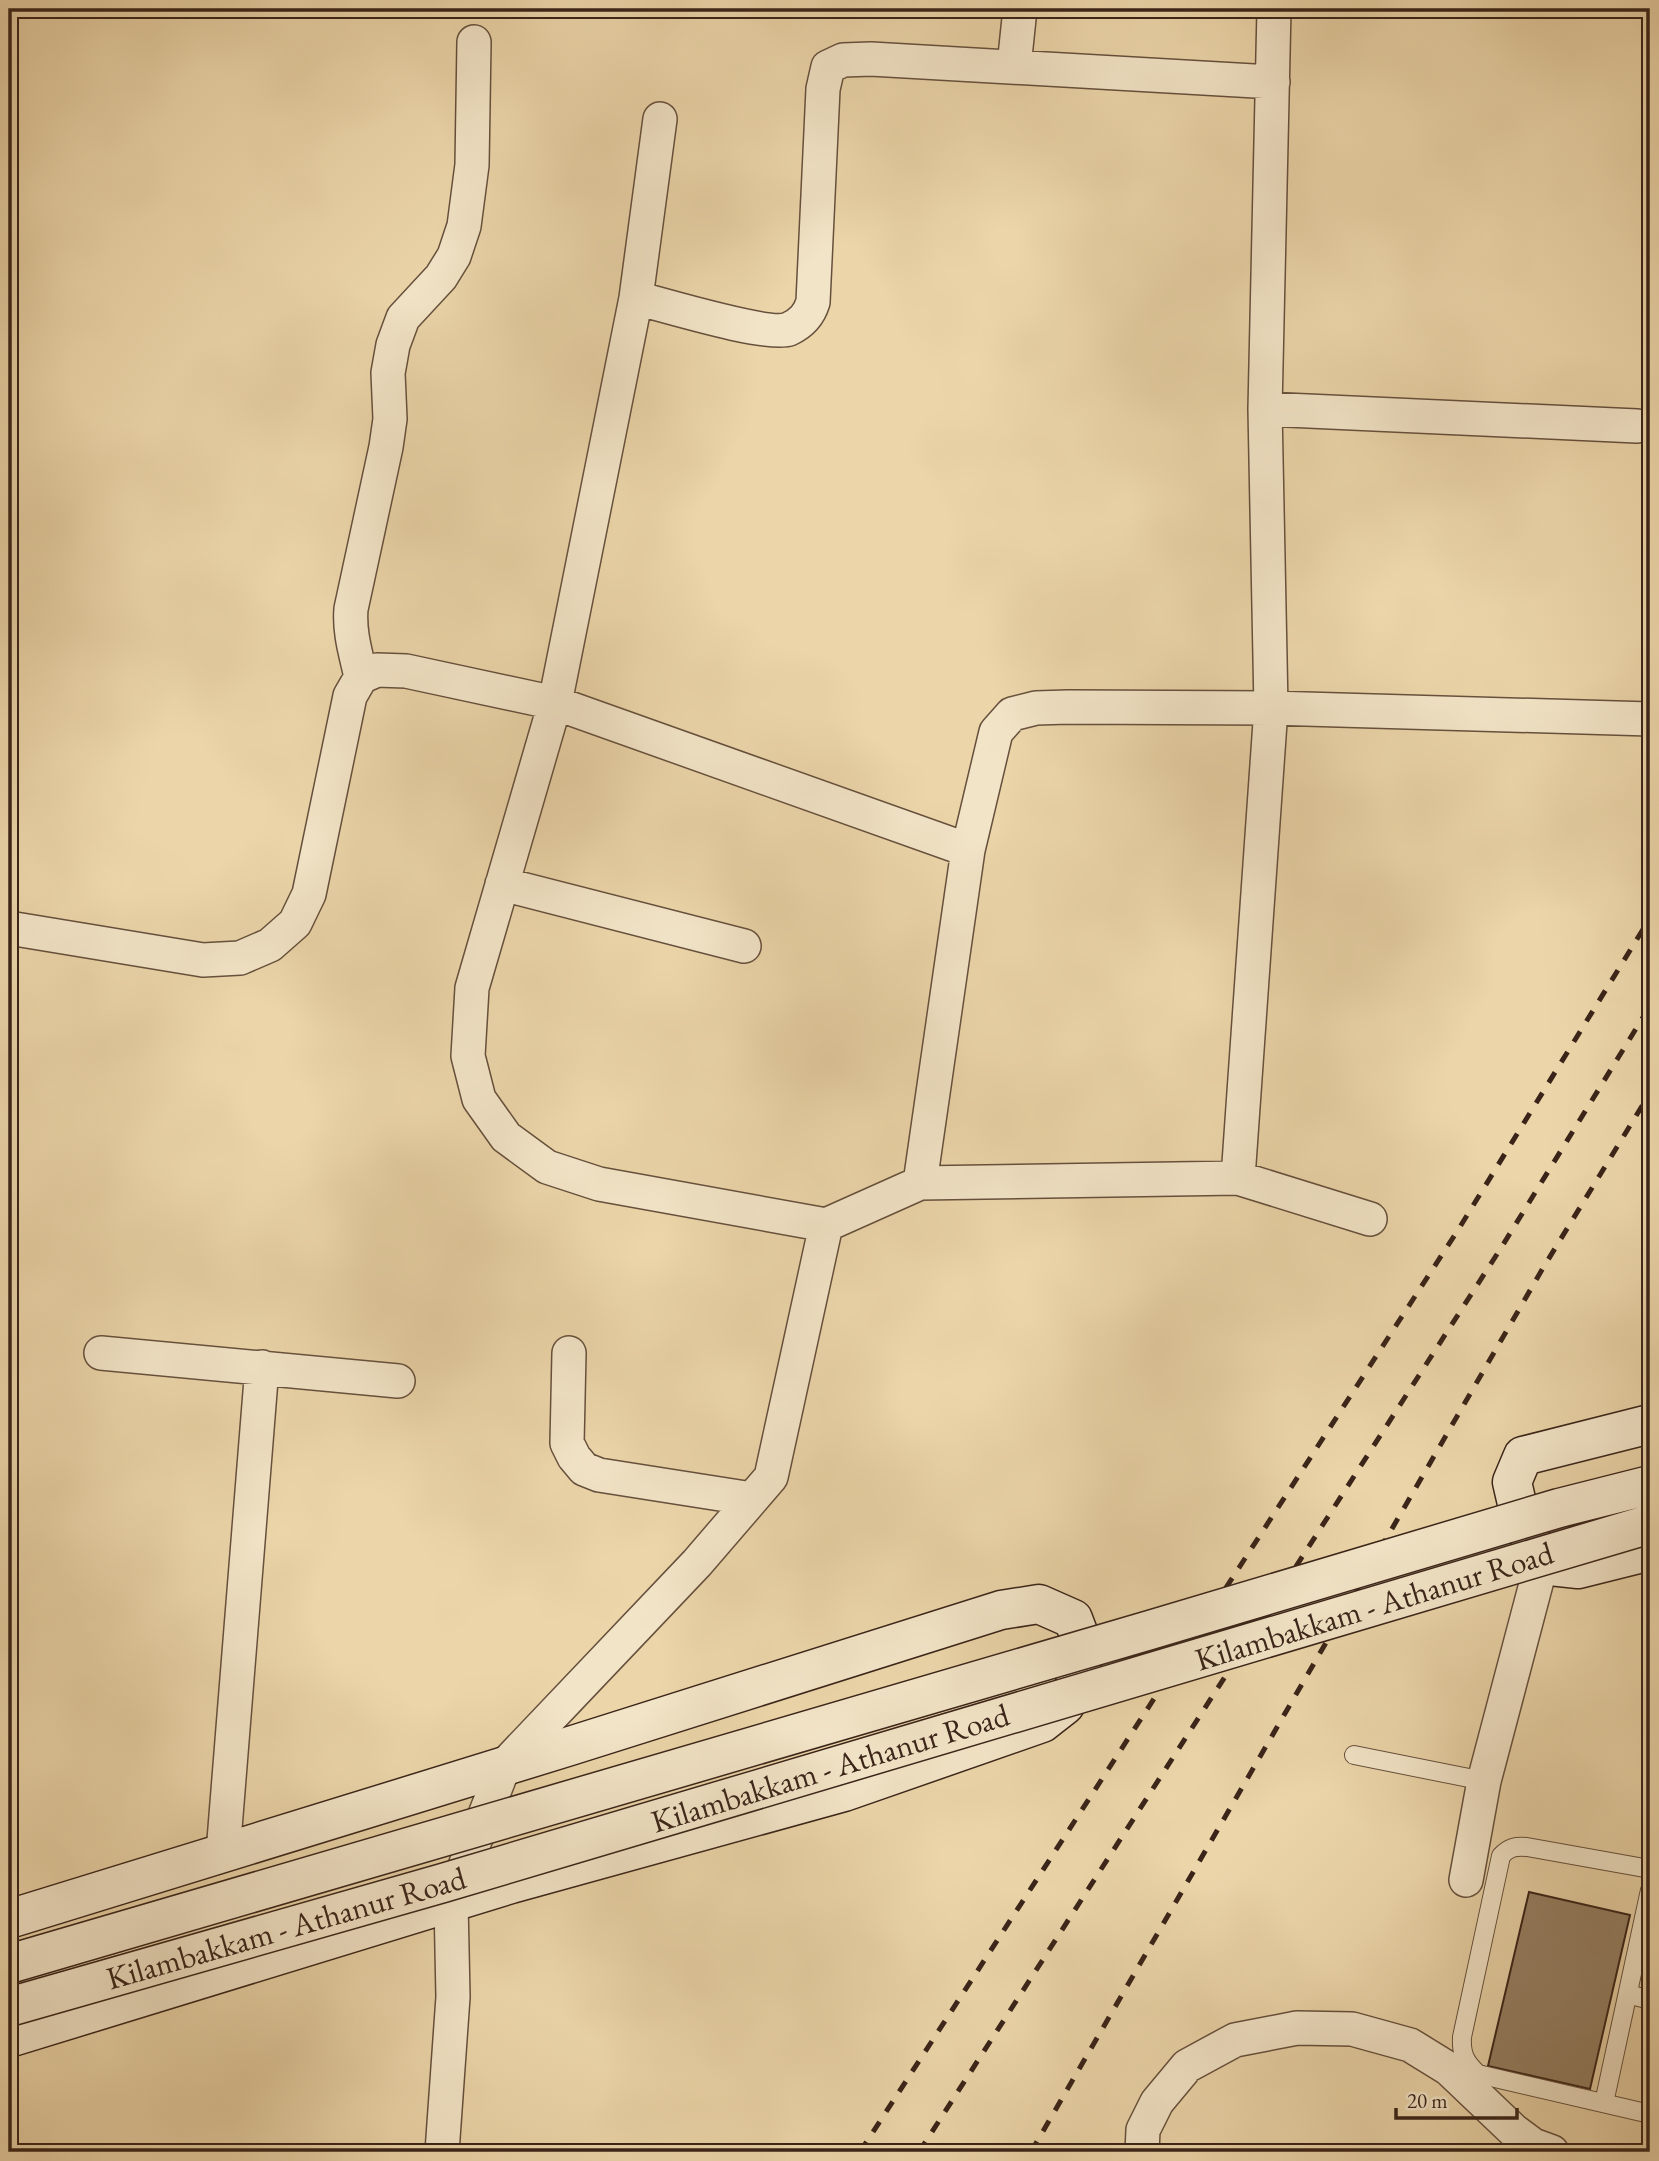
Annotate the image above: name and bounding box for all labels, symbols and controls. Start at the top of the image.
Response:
street label: Kilambakkam - Athanur Road [1190,1531,1559,1680]
street label: Kilambakkam - Athanur Road [646,1693,1015,1842]
street label: Kilambakkam - Athanur Road [101,1856,471,1999]
scale bar [1396,2077,1517,2121]
text: 20 m [1407,2087,1448,2114]

